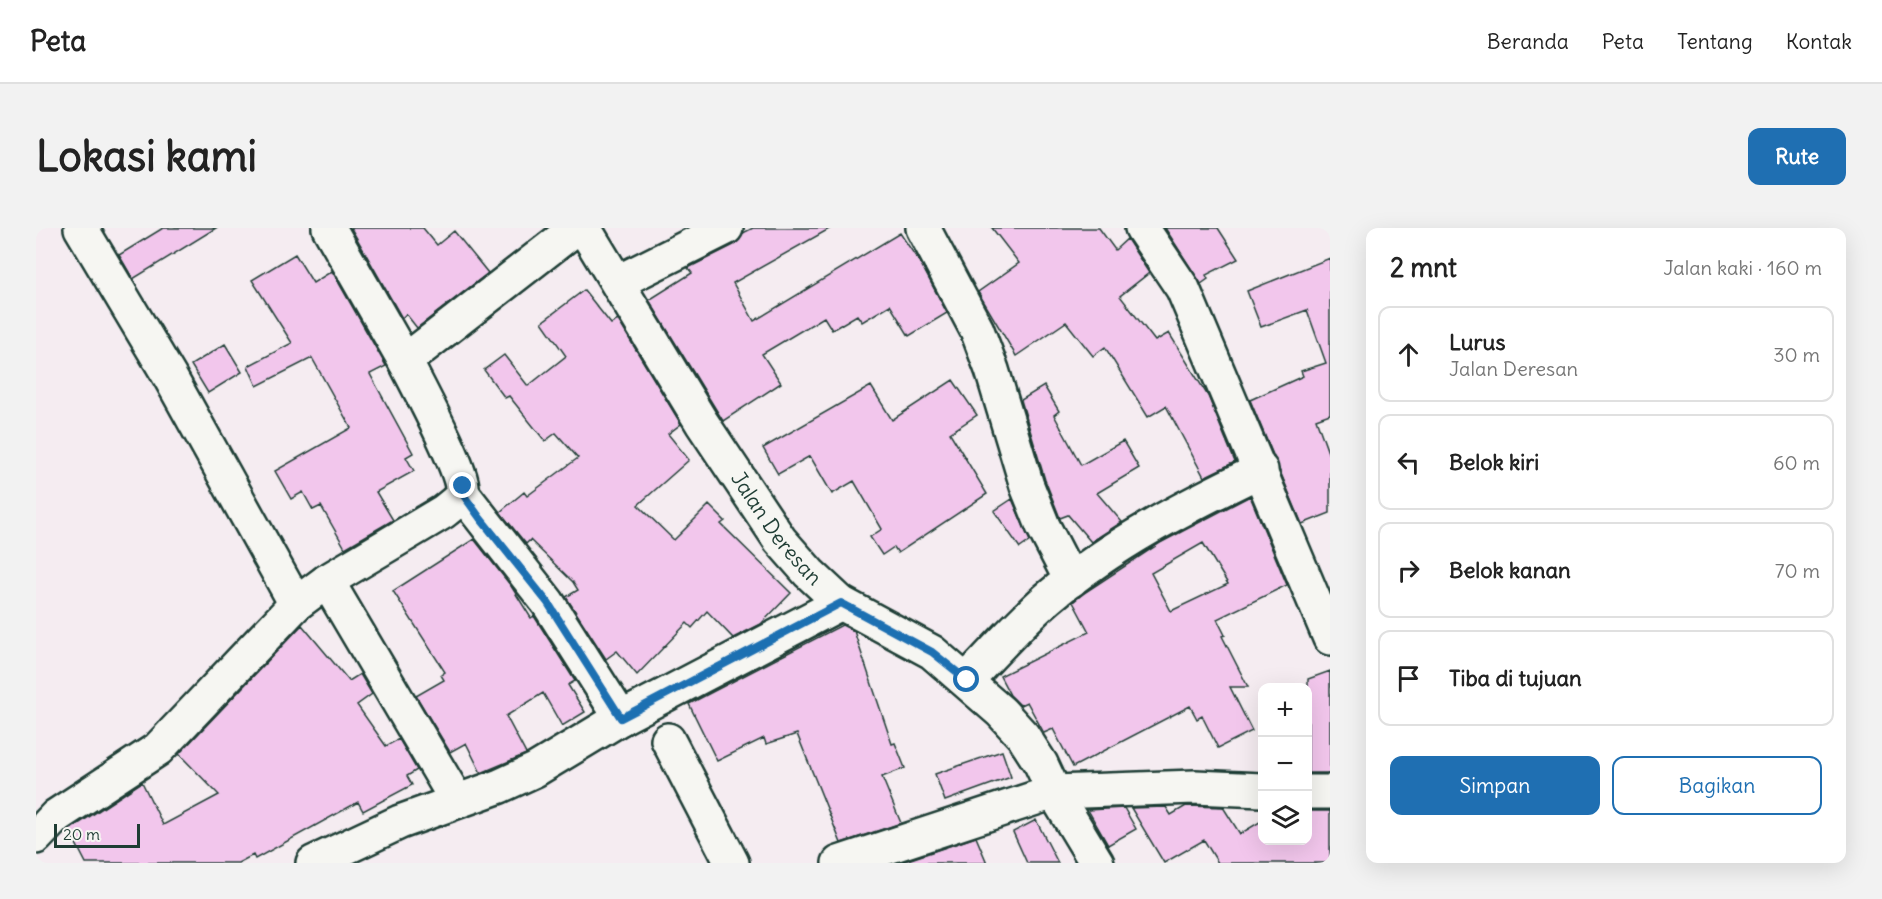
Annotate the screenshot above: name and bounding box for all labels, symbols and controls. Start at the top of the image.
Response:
text: Peta [30,23,86,59]
text: Beranda [1487,28,1569,55]
text: Peta [1602,28,1644,55]
text: Tentang [1677,28,1753,55]
text: Kontak [1786,28,1852,55]
button: Rute [1748,128,1846,185]
text: Lokasi kami [36,130,257,182]
text: 2 mnt [1390,251,1457,284]
text: Jalan kaki · 160 m [1663,255,1822,280]
text: Lurus [1449,328,1505,356]
icon: ahead [1392,338,1425,371]
text: 30 m [1773,342,1820,367]
text: Jalan Deresan [1449,356,1578,381]
icon: left [1392,446,1425,479]
text: Belok kiri [1449,448,1539,476]
text: 60 m [1773,450,1820,475]
street label: Jalan Deresan [725,466,828,591]
route end [449,472,475,498]
icon: right [1392,554,1425,587]
text: Belok kanan [1449,556,1571,584]
text: 70 m [1775,558,1820,583]
icon: arrive [1392,662,1425,695]
text: Tiba di tujuan [1449,664,1582,692]
route start [953,666,979,692]
map controls [1258,683,1312,845]
button: + [1258,683,1312,737]
button: − [1258,737,1312,791]
button: Simpan [1390,756,1600,815]
button: Bagikan [1612,756,1822,815]
button: layers [1258,791,1312,845]
scale bar [54,821,140,848]
text: 20 m [63,824,100,844]

